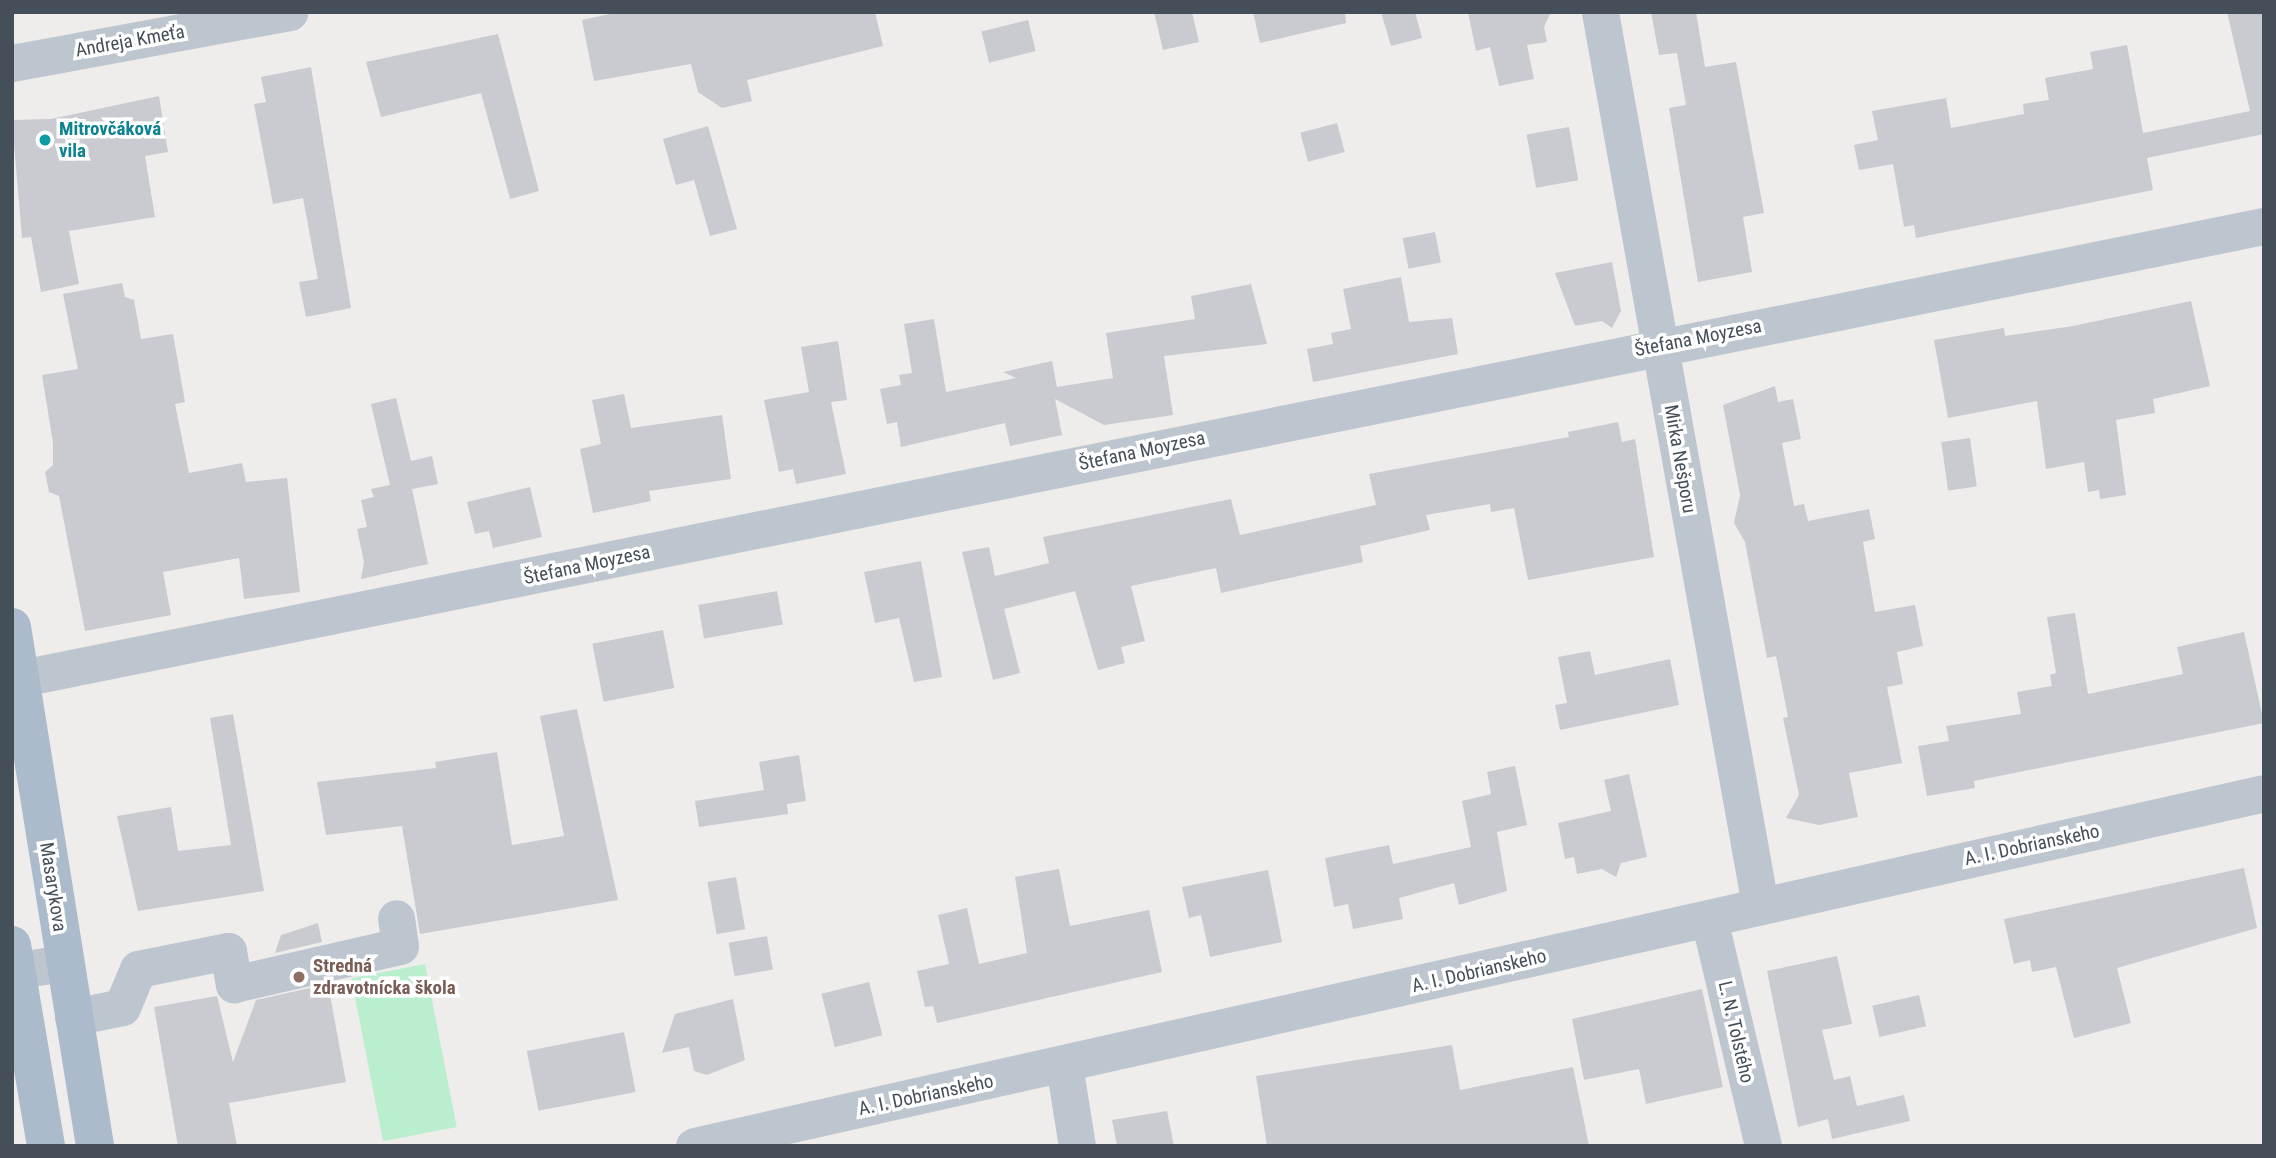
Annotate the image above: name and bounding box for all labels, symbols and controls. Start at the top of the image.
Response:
street label: Andreja Kmeťa [74,20,186,62]
place label: Mitrovčáková vila [59,118,161,162]
marker: Mitrovčáková vila [37,132,53,148]
street label: Štefana Moyzesa [1633,315,1763,361]
street label: Mirka Nešporu [1659,403,1701,515]
street label: Štefana Moyzesa [1077,426,1207,476]
street label: Štefana Moyzesa [522,540,652,590]
street label: A. I. Dobrianskeho [1962,820,2102,870]
street label: Masarykova [35,841,71,933]
street label: A. I. Dobrianskeho [1410,944,1548,998]
place label: Stredná zdravotnícka škola [313,955,456,999]
marker: Stredná zdravotnícka škola [291,969,307,985]
street label: L. N. Tolstého [1713,979,1759,1085]
street label: A. I. Dobrianskeho [856,1070,996,1120]

